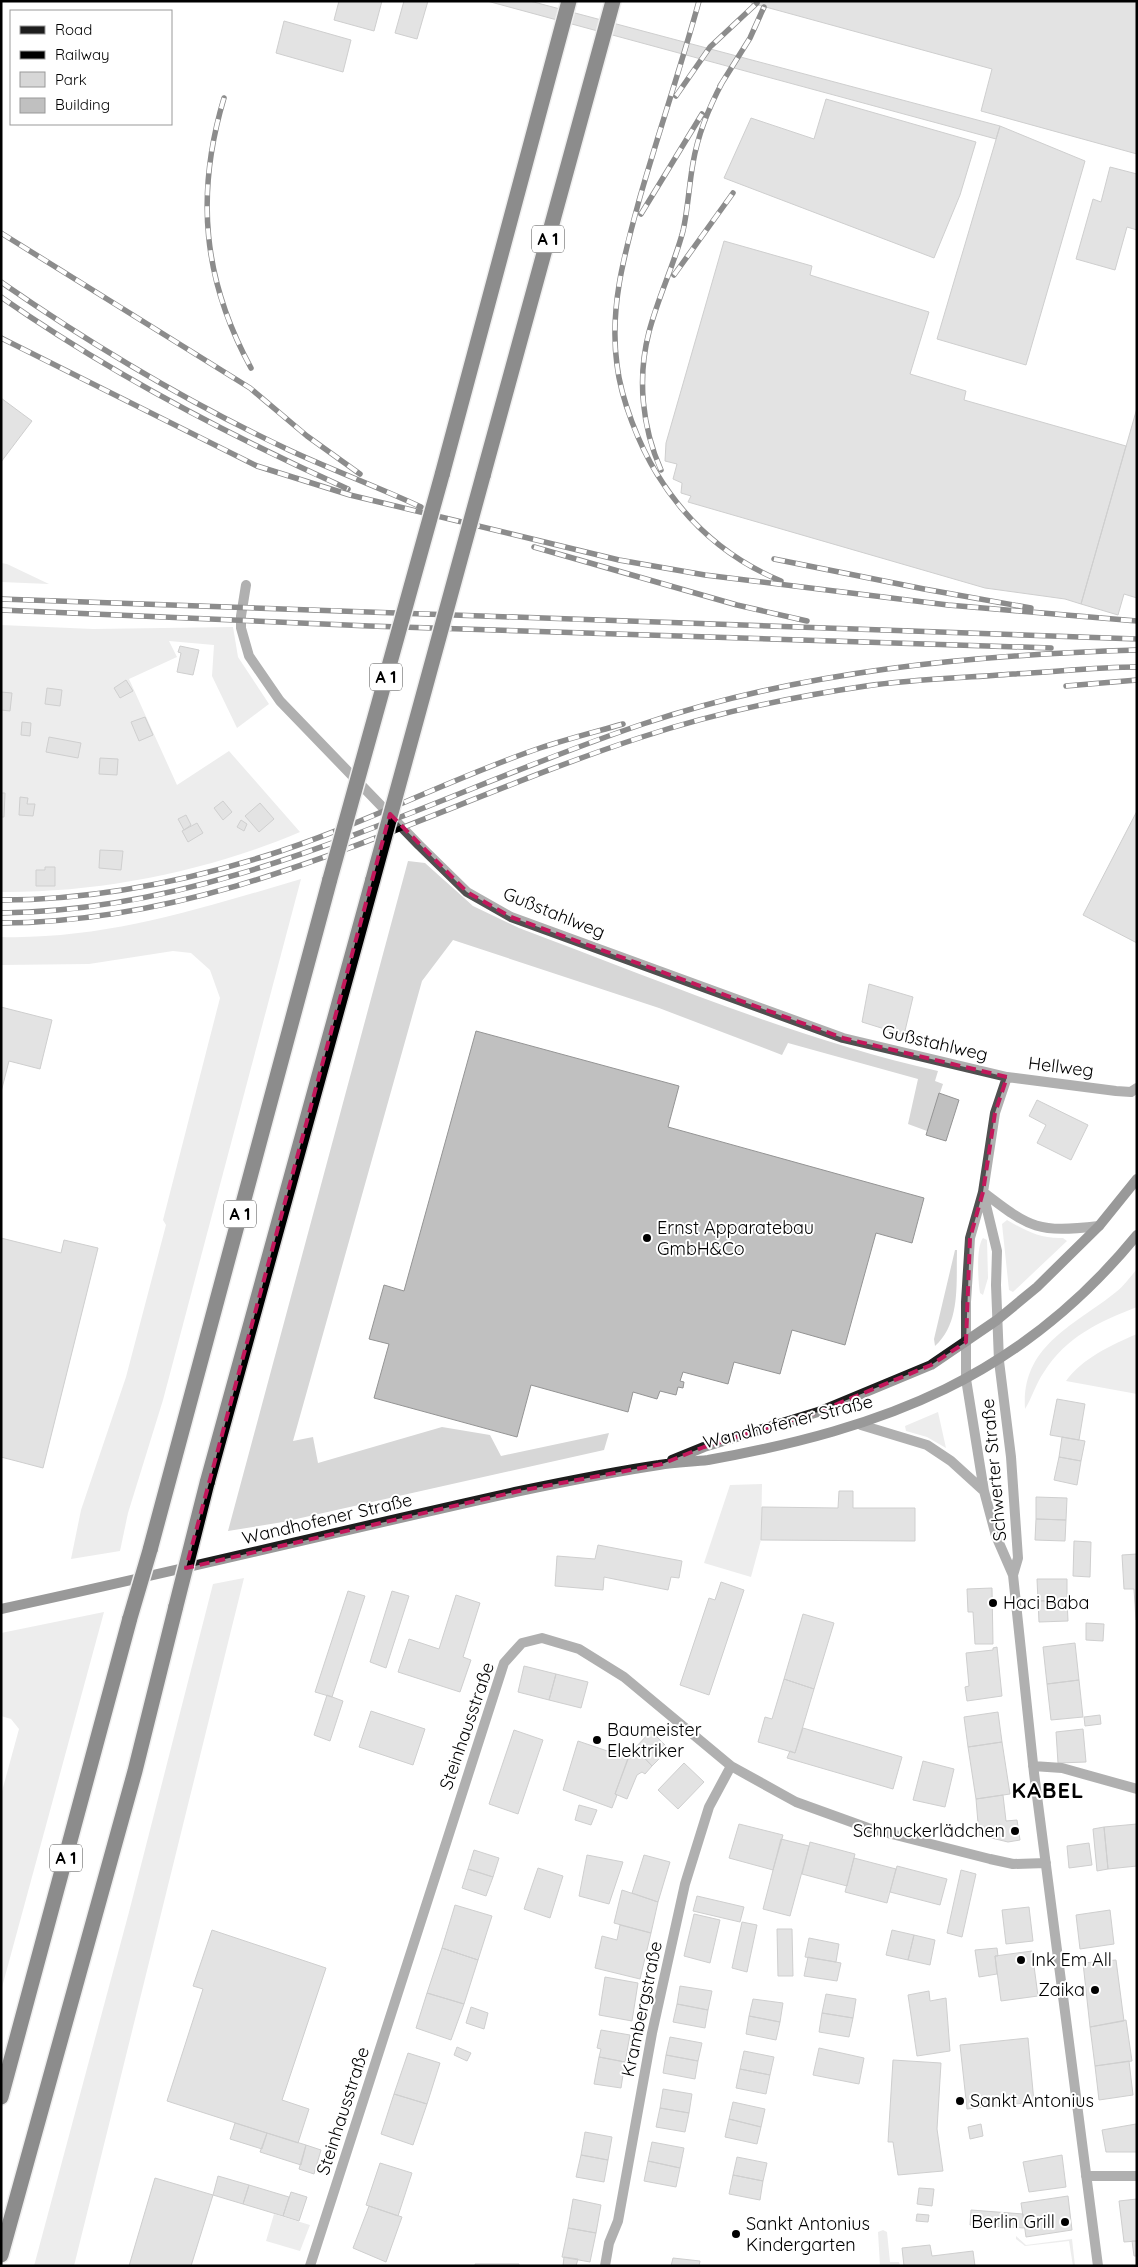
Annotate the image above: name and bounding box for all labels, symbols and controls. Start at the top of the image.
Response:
legend [10,10,172,125]
text: Road [55,20,92,39]
text: Railway [55,45,110,64]
text: Park [55,70,87,89]
text: Building [55,95,110,114]
road number: A 1 [532,225,564,252]
road number: A 1 [370,664,402,690]
street label: Gußstahlweg [500,882,609,943]
street label: Gußstahlweg [880,1019,990,1066]
street label: Hellweg [1027,1051,1095,1082]
road number: A 1 [224,1200,256,1228]
place label: Ernst Apparatebau GmbH&Co [657,1216,814,1260]
marker: Ernst Apparatebau GmbH&Co [641,1232,653,1244]
street label: Wandhofener Straße [701,1389,875,1454]
street label: Schwerter Straße [976,1398,1011,1542]
street label: Wandhofener Straße [240,1488,414,1549]
place label: Haci Baba [1003,1591,1089,1614]
marker: Haci Baba [987,1597,999,1609]
street label: Steinhausstraße [434,1659,499,1793]
place label: Baumeister Elektriker [607,1718,702,1762]
marker: Baumeister Elektriker [591,1734,603,1746]
district label: KABEL [1012,1776,1084,1804]
place label: Schnuckerlädchen [853,1819,1005,1842]
marker: Schnuckerlädchen [1009,1825,1021,1837]
road number: A 1 [50,1845,82,1872]
street label: Krambergstraße [616,1939,667,2079]
place label: Ink Em All [1031,1948,1112,1971]
marker: Ink Em All [1015,1954,1027,1966]
place label: Zaika [1038,1978,1085,2001]
marker: Zaika [1089,1984,1101,1996]
street label: Steinhausstraße [311,2044,374,2178]
place label: Sankt Antonius [970,2089,1094,2112]
marker: Sankt Antonius [954,2095,966,2107]
place label: Berlin Grill [971,2210,1055,2233]
place label: Sankt Antonius Kindergarten [746,2212,870,2256]
marker: Berlin Grill [1059,2216,1071,2228]
marker: Sankt Antonius Kindergarten [730,2228,742,2240]

